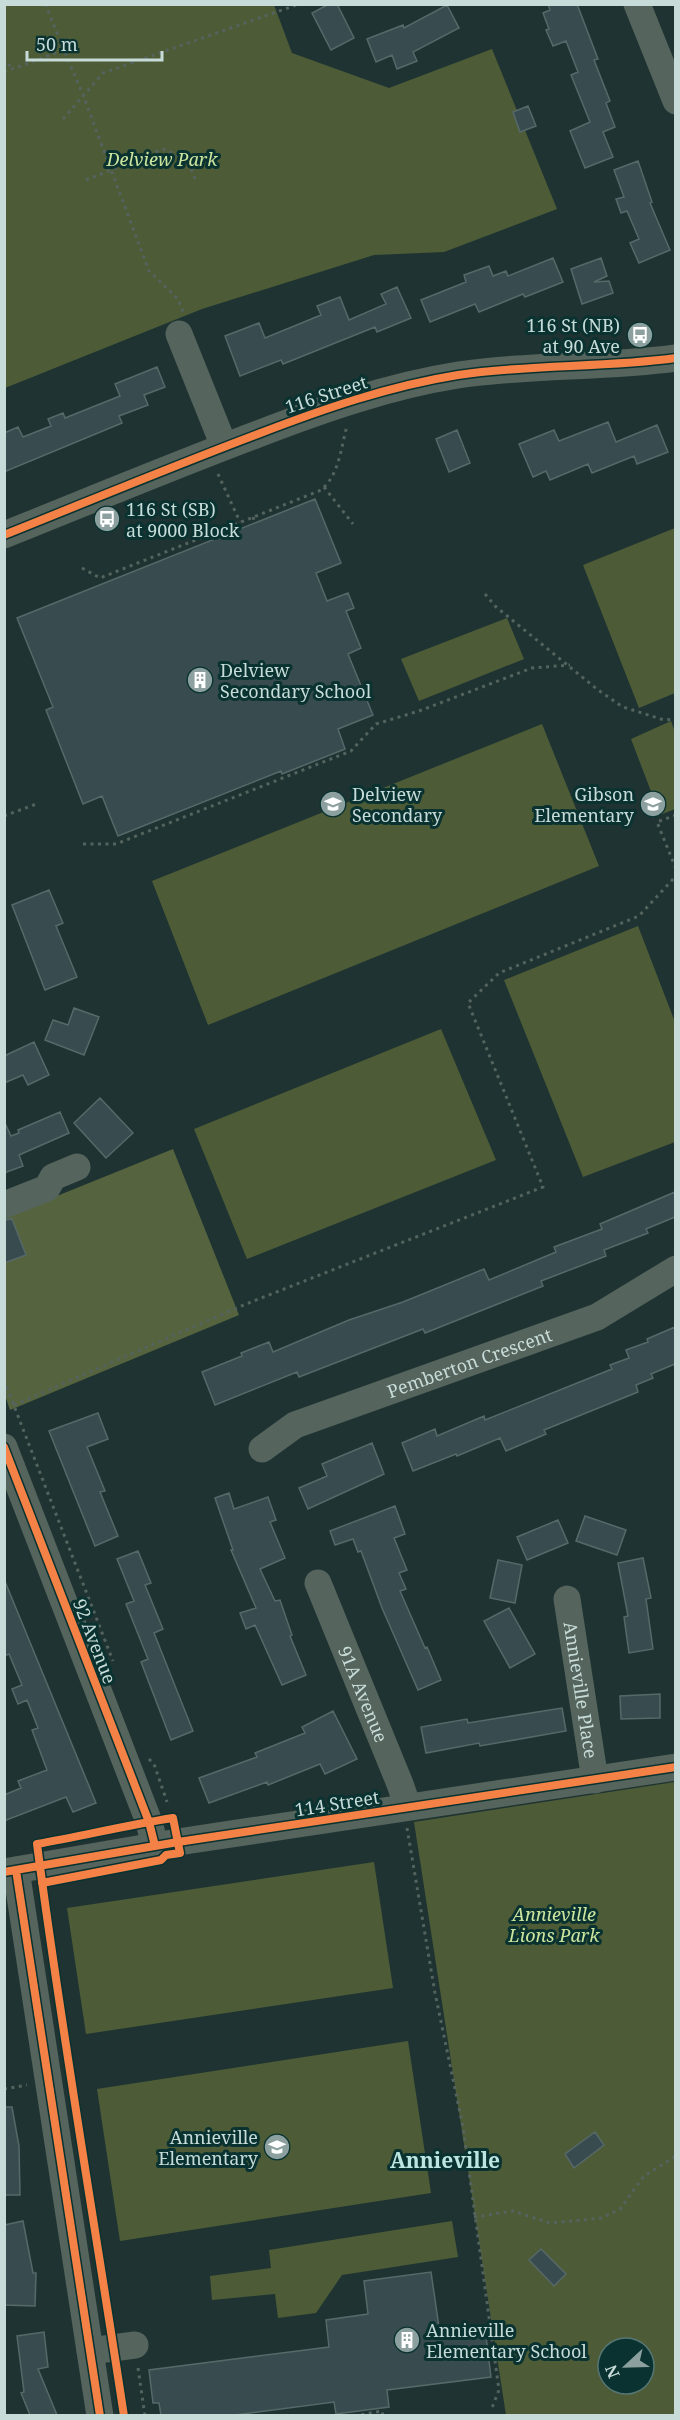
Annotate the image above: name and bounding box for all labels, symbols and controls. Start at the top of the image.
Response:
scale bar [27,24,162,62]
text: 50 m [36,32,78,56]
park label: Delview Park [105,147,218,171]
place label: 116 St (NB) at 90 Ave [526,313,620,358]
bus stop icon: 116 St (NB) at 90 Ave [625,320,655,350]
street label: 116 Street [282,369,370,419]
place label: 116 St (SB) at 9000 Block [126,497,240,542]
bus stop icon: 116 St (SB) at 9000 Block [92,504,122,534]
place label: Delview Secondary School [220,658,372,703]
building icon: Delview Secondary School [185,665,215,695]
place label: Delview Secondary [352,782,443,827]
place label: Gibson Elementary [534,782,635,827]
school or university icon: Delview Secondary [318,789,348,819]
school or university icon: Gibson Elementary [638,789,668,819]
street label: Pemberton Crescent [384,1322,555,1403]
street label: 92 Avenue [68,1595,122,1687]
street label: Annieville Place [559,1620,603,1760]
street label: 91A Avenue [333,1642,394,1746]
street label: 114 Street [293,1784,381,1822]
park label: Annieville Lions Park [507,1902,600,1947]
place label: Annieville Elementary [158,2125,259,2170]
school or university icon: Annieville Elementary [262,2132,292,2162]
district label: Annieville [390,2146,500,2174]
place label: Annieville Elementary School [426,2318,587,2363]
building icon: Annieville Elementary School [392,2325,422,2355]
north arrow [596,2336,656,2396]
text: N [599,2361,625,2382]

